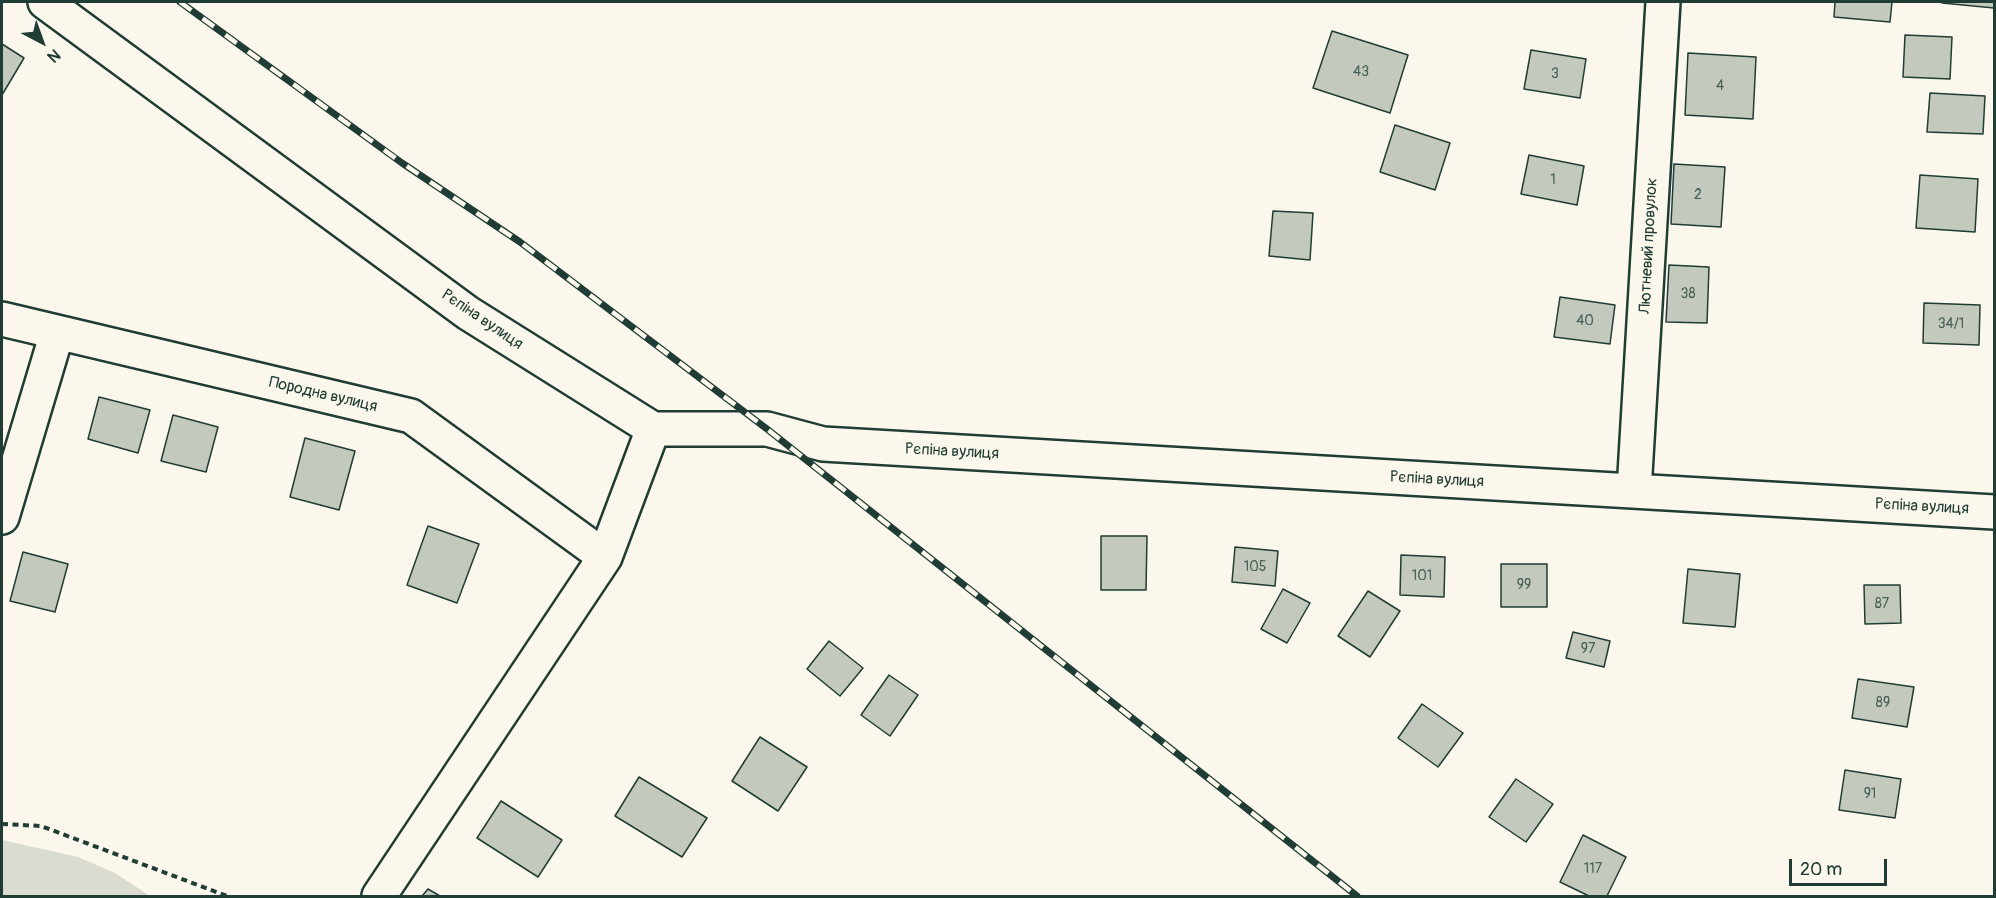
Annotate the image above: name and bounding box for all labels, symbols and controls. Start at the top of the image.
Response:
north arrow [12,12,72,72]
text: N [43,44,64,67]
house number: 43 [1353,64,1369,80]
house number: 3 [1551,66,1559,82]
house number: 4 [1716,78,1724,94]
house number: 1 [1550,172,1556,188]
street label: Лютневий провулок [1636,177,1662,315]
house number: 2 [1694,187,1702,203]
street label: Рєпіна вулиця [438,286,526,354]
house number: 38 [1681,286,1695,302]
house number: 40 [1576,313,1594,329]
house number: 34/1 [1938,316,1964,332]
street label: Породна вулиця [267,373,379,417]
street label: Рєпіна вулиця [904,440,1000,464]
street label: Рєпіна вулиця [1389,468,1485,492]
street label: Рєпіна вулиця [1874,495,1970,519]
house number: 105 [1244,559,1266,575]
house number: 101 [1412,568,1432,584]
house number: 99 [1517,577,1531,593]
house number: 87 [1875,596,1889,612]
house number: 97 [1581,641,1595,657]
house number: 89 [1876,695,1890,711]
house number: 91 [1864,786,1876,802]
scale bar [1792,847,1890,885]
text: 20 m [1800,858,1842,881]
house number: 117 [1584,861,1602,877]

